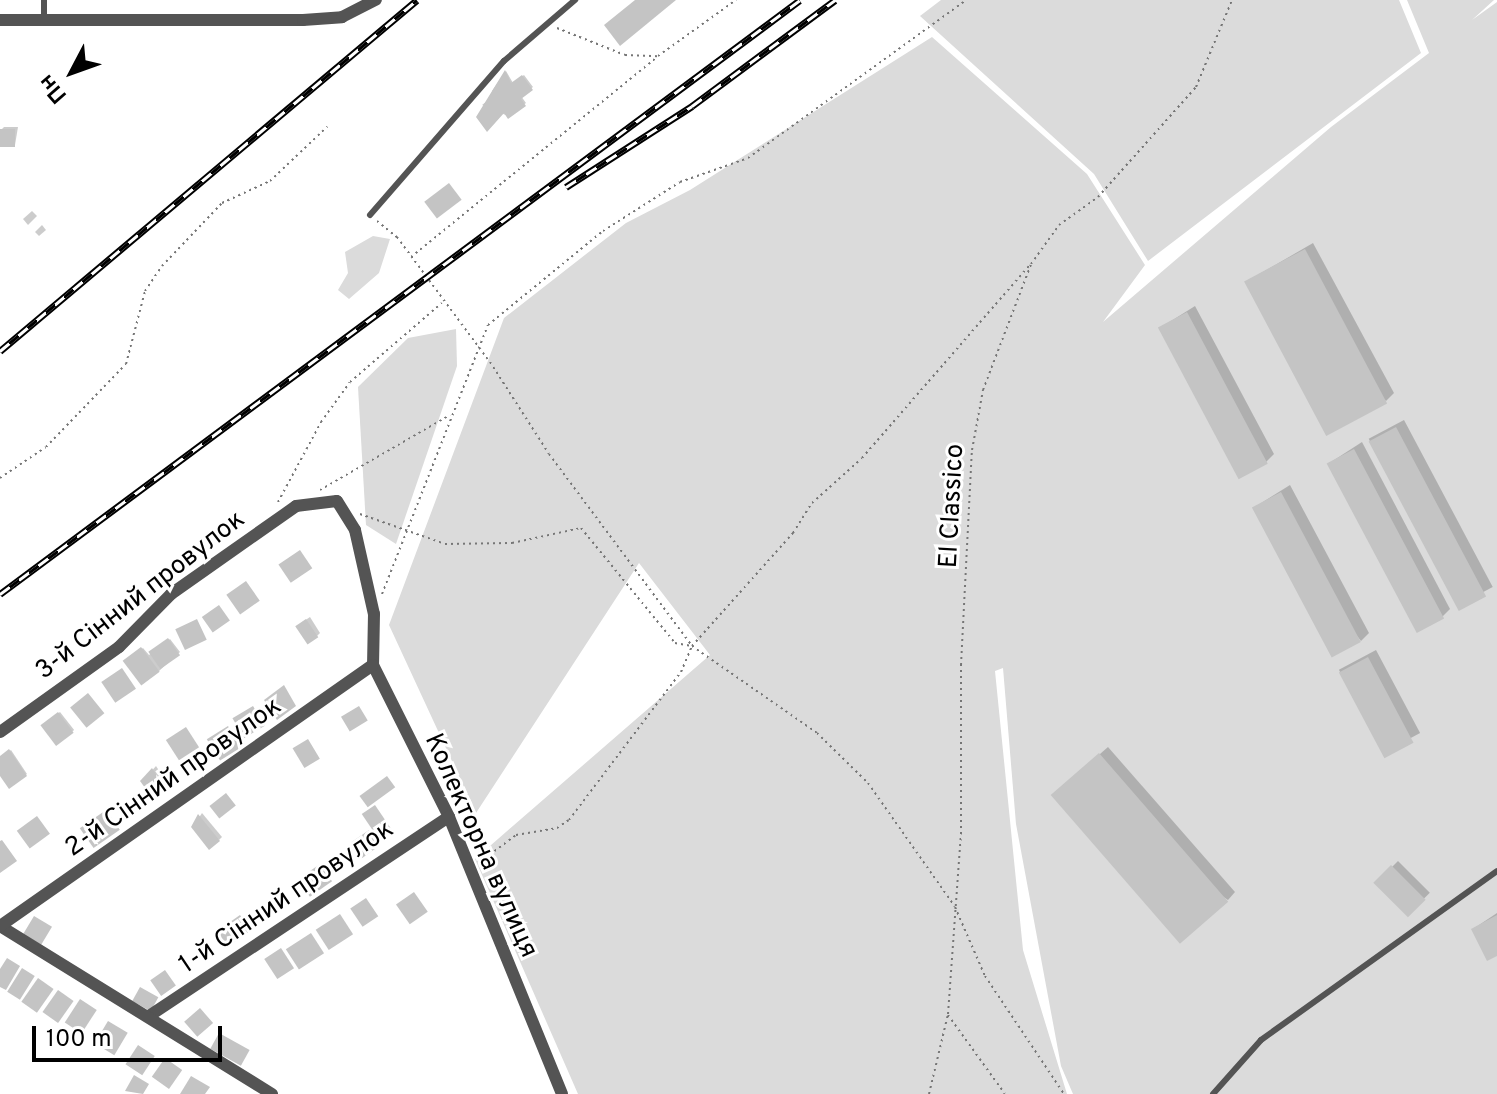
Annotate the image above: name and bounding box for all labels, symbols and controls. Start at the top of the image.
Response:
north arrow [32,32,112,112]
text: Пн [34,68,73,108]
street label: El Classico [934,443,972,569]
street label: 3-й Сінний провулок [30,505,252,687]
street label: 2-й Сінний провулок [60,692,288,864]
street label: Колекторна вулиця [417,729,543,963]
street label: 1-й Сінний провулок [174,815,400,981]
scale bar [36,1010,226,1060]
text: 100 m [46,1025,112,1055]

